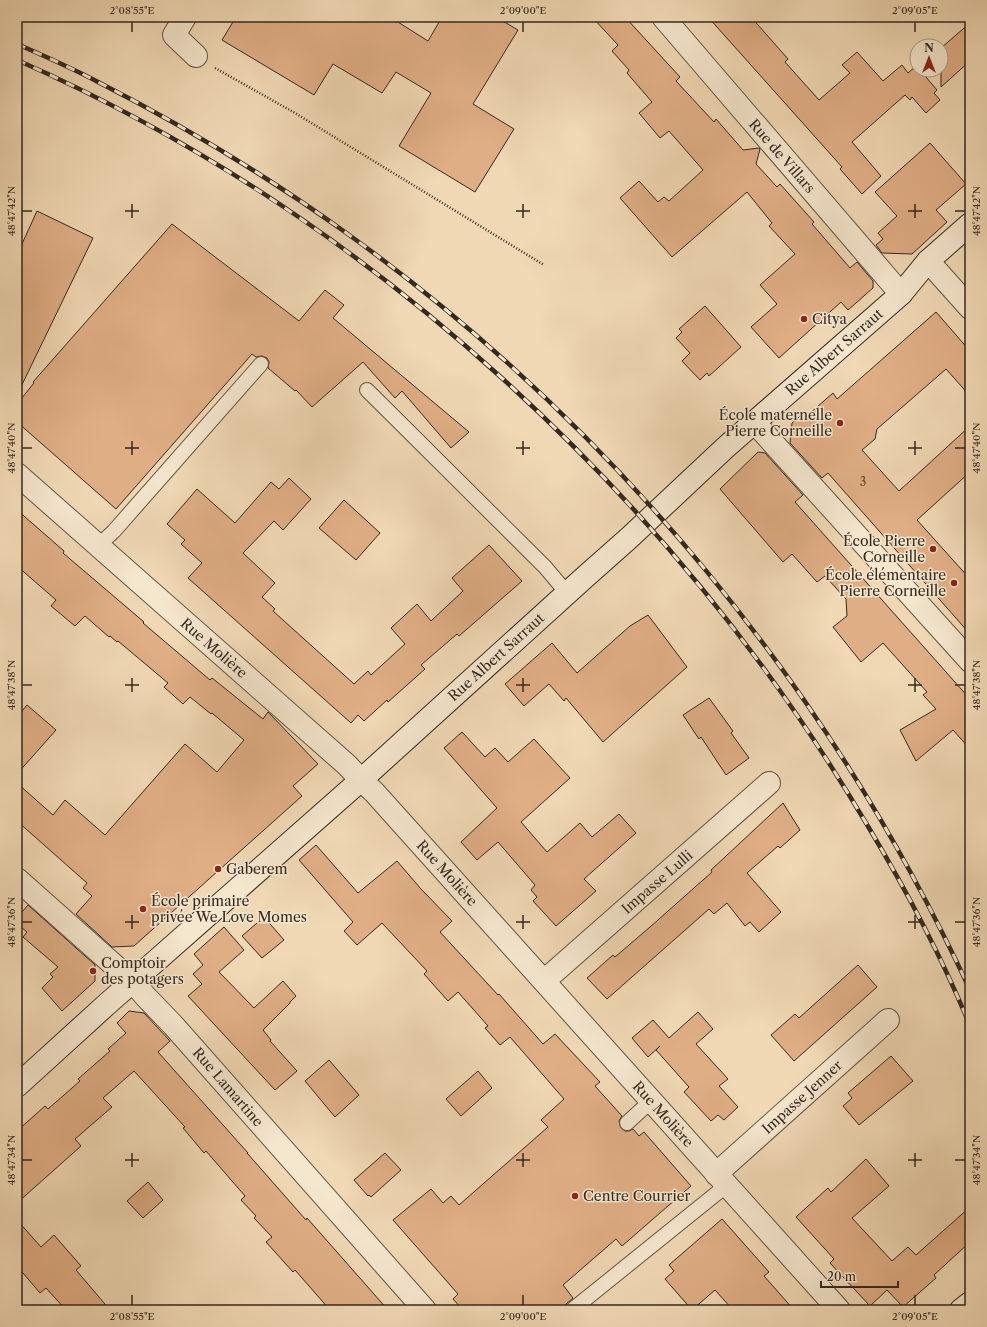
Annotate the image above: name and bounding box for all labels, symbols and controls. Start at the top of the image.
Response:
text: 2°08'55"E [110,4,155,17]
text: 2°09'00"E [500,4,546,17]
text: 2°09'05"E [892,4,938,17]
north arrow [909,38,949,78]
text: N [924,41,934,55]
street label: Rue de Villars [745,115,819,197]
text: 48°47'42"N [5,186,18,236]
text: 48°47'42"N [970,186,983,236]
street label: Rue Albert Sarraut [781,305,887,399]
place label: Citya [812,310,847,328]
marker: Citya [799,314,809,324]
place label: École maternelle Pierre Corneille [719,406,832,440]
marker: École maternelle Pierre Corneille [835,418,845,428]
text: 48°47'40"N [5,423,18,473]
text: 48°47'40"N [970,423,983,473]
house number: 3 [860,474,866,489]
place label: École Pierre Corneille [843,532,925,566]
marker: École Pierre Corneille [928,544,938,554]
place label: École élémentaire Pierre Corneille [825,566,946,600]
marker: École élémentaire Pierre Corneille [949,578,959,588]
street label: Rue Albert Sarraut [444,609,548,705]
street label: Rue Molière [177,614,251,682]
text: 48°47'38"N [5,660,18,710]
text: 48°47'38"N [970,660,983,710]
street label: Rue Molière [413,836,481,910]
street label: Impasse Lulli [618,846,696,918]
place label: Gaberem [226,860,288,878]
marker: Gaberem [213,864,223,874]
place label: École primaire privée We Love Momes [151,892,307,926]
text: 48°47'36"N [5,897,18,947]
text: 48°47'36"N [970,897,983,947]
marker: École primaire privée We Love Momes [138,904,148,914]
place label: Comptoir des potagers [101,954,184,988]
marker: Comptoir des potagers [88,966,98,976]
street label: Rue Lamartine [189,1044,267,1130]
street label: Impasse Jenner [758,1056,846,1138]
street label: Rue Molière [629,1077,697,1151]
text: 48°47'34"N [5,1135,18,1185]
text: 48°47'34"N [970,1135,983,1185]
place label: Centre Courrier [583,1187,691,1205]
marker: Centre Courrier [570,1191,580,1201]
scale bar [821,1263,898,1289]
text: 20 m [827,1269,856,1284]
text: 2°08'55"E [110,1310,155,1323]
text: 2°09'00"E [500,1310,546,1323]
text: 2°09'05"E [892,1310,938,1323]

